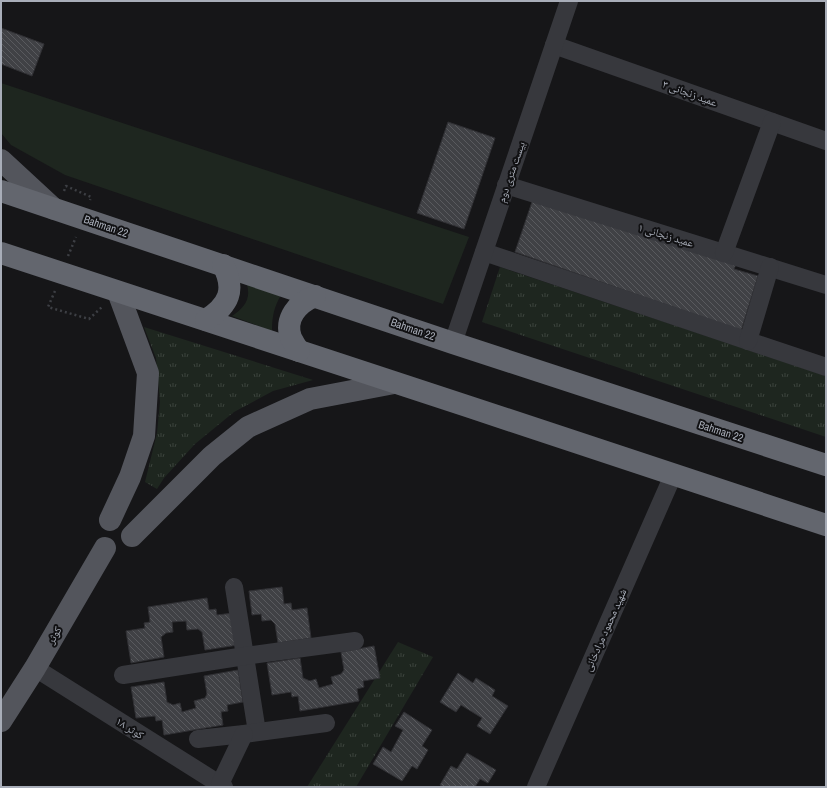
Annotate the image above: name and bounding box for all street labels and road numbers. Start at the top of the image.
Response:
street label: عمید زنجانی ۳ [661,77,720,110]
street label: بیست متری دوم [494,140,528,204]
street label: Bahman 22 [82,212,130,240]
street label: عمید زنجانی ۱ [637,220,696,250]
street label: Bahman 22 [389,315,437,343]
street label: Bahman 22 [697,417,745,445]
street label: شهید محمود مرادخانی [580,586,630,674]
street label: کوثر [43,623,65,647]
street label: کوثر ۱۸ [113,714,147,742]

